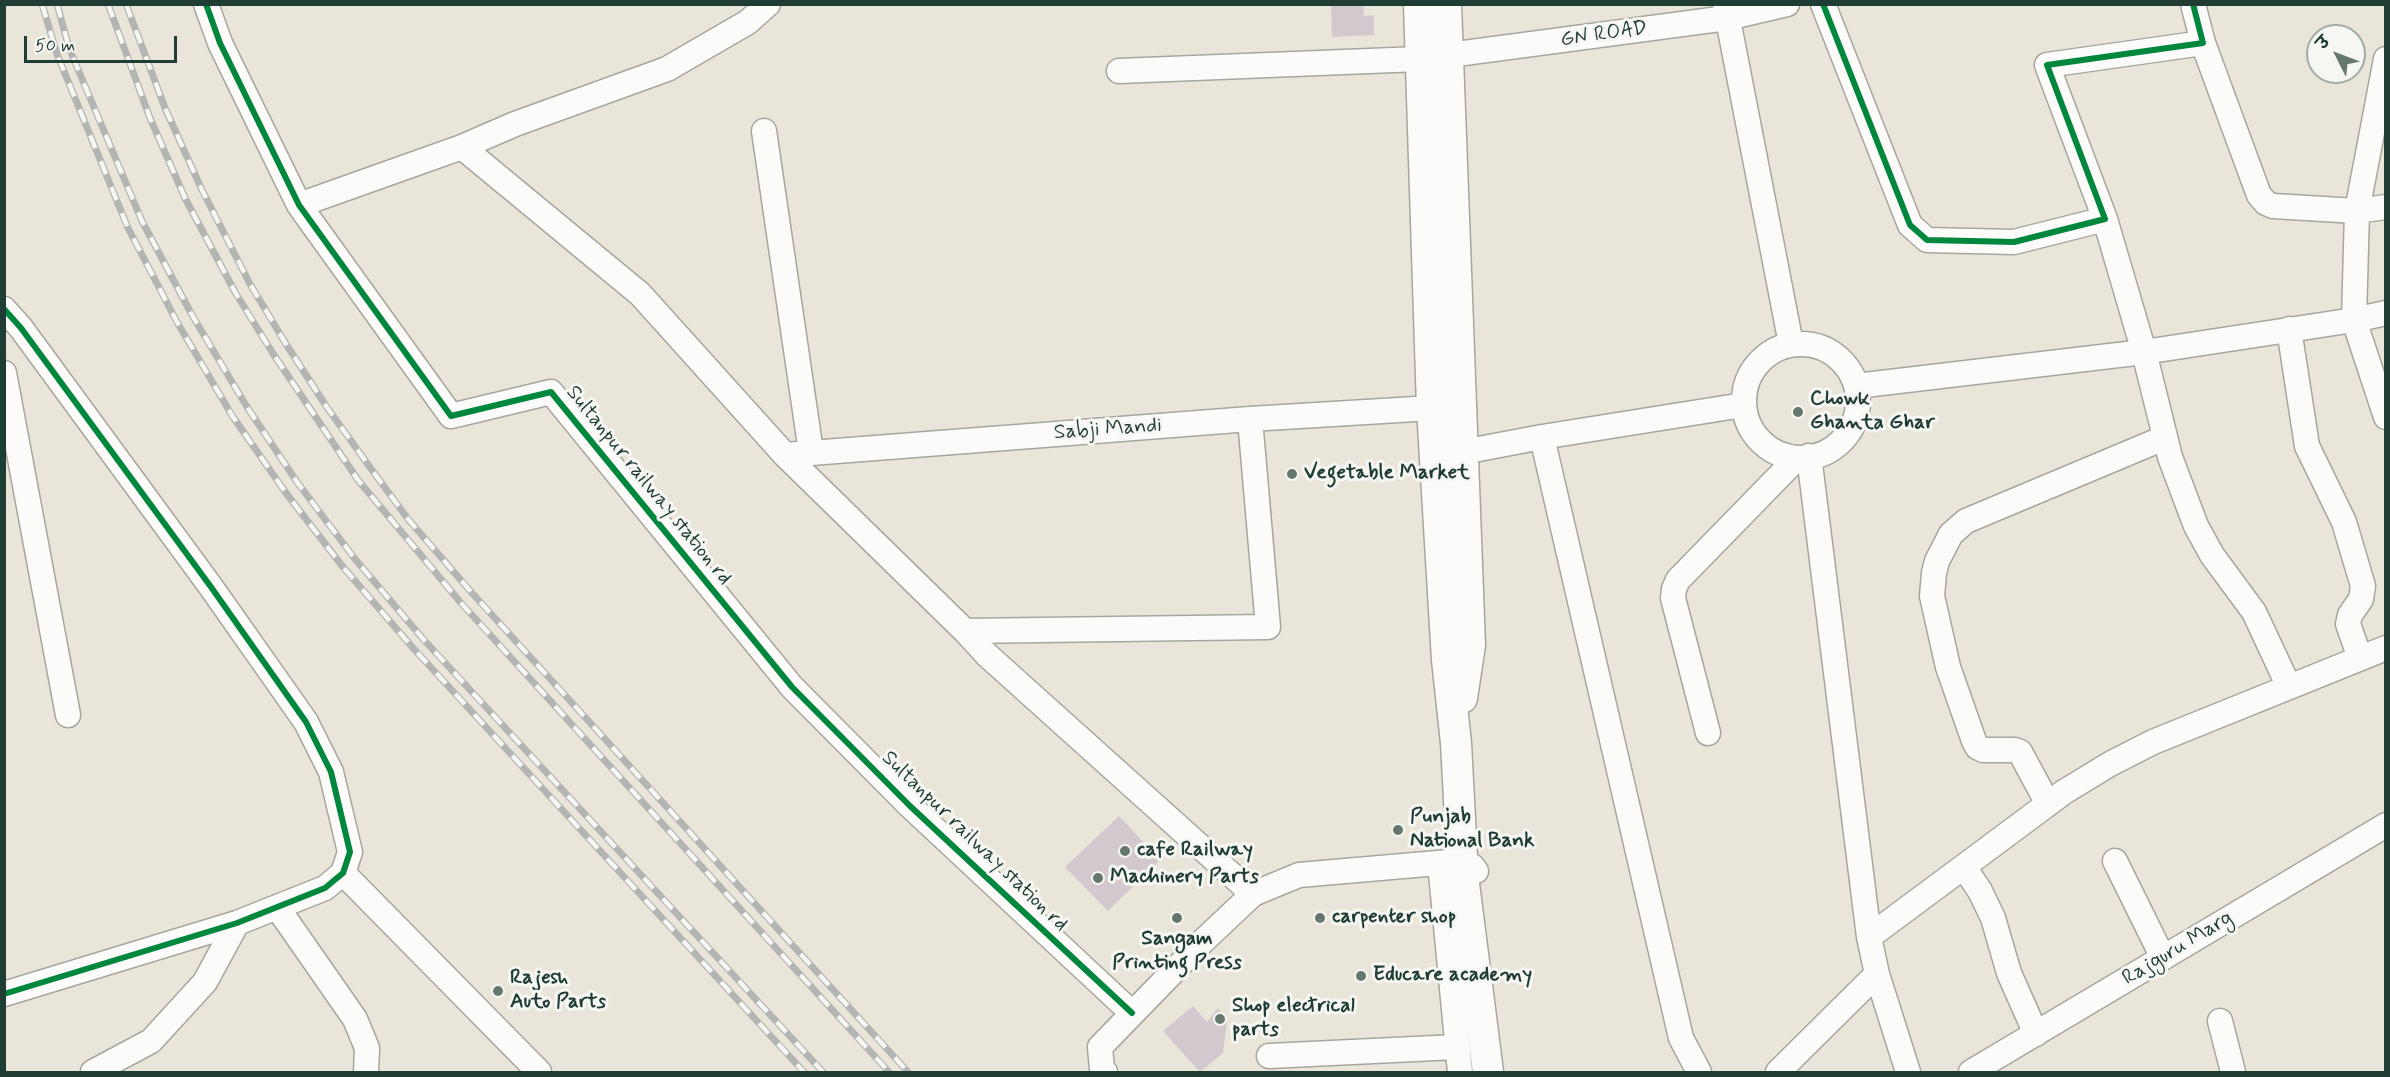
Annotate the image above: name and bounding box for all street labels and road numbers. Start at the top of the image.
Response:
street label: GN ROAD [1559,16,1649,54]
street label: Sultanpur railway station rd [560,381,736,591]
street label: Sabji Mandi [1053,414,1163,446]
street label: Sultanpur railway station rd [875,746,1073,938]
street label: Rajguru Marg [2118,906,2238,992]

